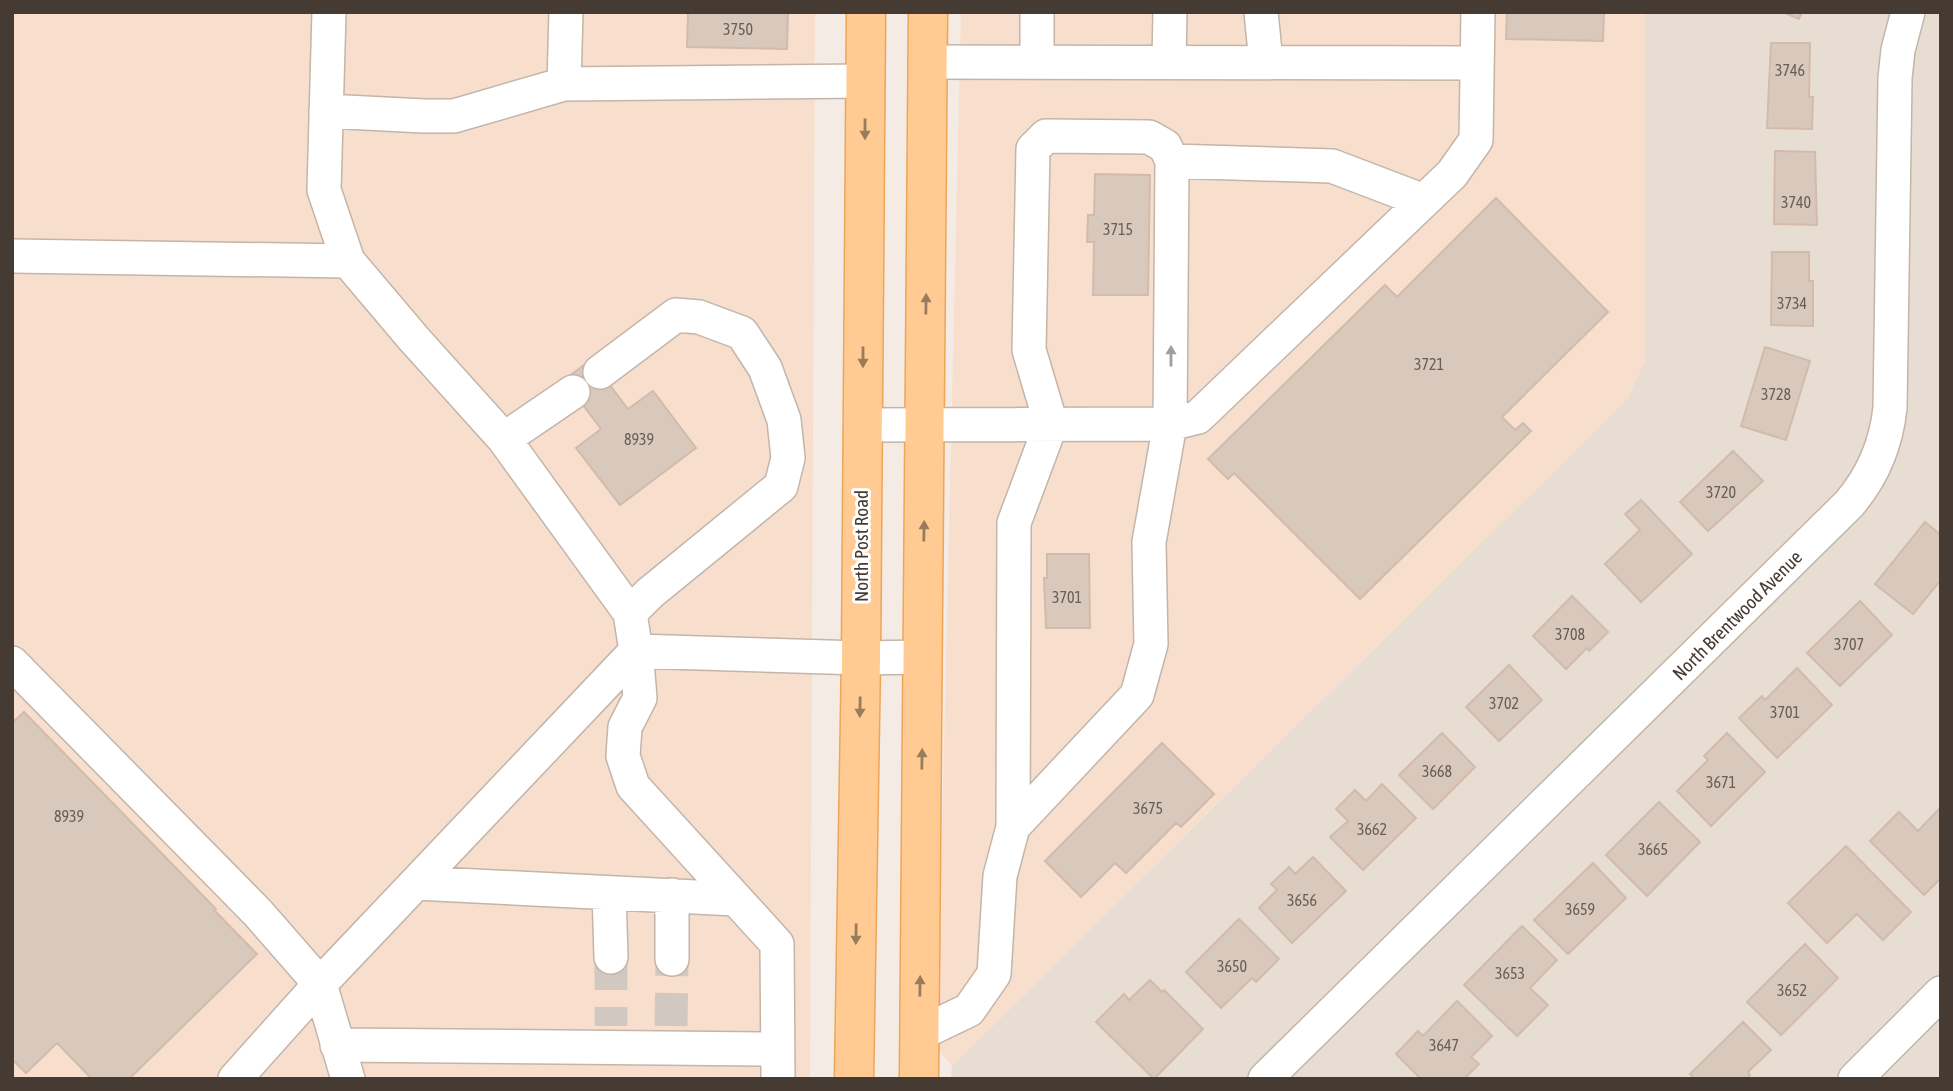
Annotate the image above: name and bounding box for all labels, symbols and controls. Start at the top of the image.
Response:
house number: 3750 [723,20,753,38]
house number: 3746 [1775,61,1805,79]
one-way arrow [859,119,871,141]
house number: 3740 [1781,193,1811,211]
house number: 3715 [1103,220,1133,238]
one-way arrow [920,292,932,314]
house number: 3734 [1777,294,1807,312]
one-way arrow [1165,345,1177,367]
one-way arrow [857,346,869,368]
house number: 3721 [1414,355,1444,373]
house number: 3728 [1761,385,1791,403]
house number: 8939 [624,430,654,448]
house number: 3720 [1706,483,1736,501]
street label: North Post Road [850,490,872,602]
one-way arrow [918,520,930,542]
street label: North Brentwood Avenue [1668,546,1806,684]
house number: 3701 [1052,588,1082,606]
house number: 3708 [1555,625,1585,643]
house number: 3707 [1834,635,1864,653]
house number: 3702 [1489,694,1519,712]
one-way arrow [854,696,866,718]
house number: 3701 [1770,703,1800,721]
one-way arrow [916,747,928,769]
house number: 3668 [1422,762,1452,780]
house number: 3671 [1706,773,1736,791]
house number: 3675 [1133,799,1163,817]
house number: 8939 [54,807,84,825]
house number: 3662 [1357,820,1387,838]
house number: 3665 [1638,840,1668,858]
house number: 3656 [1287,891,1317,909]
house number: 3659 [1565,900,1595,918]
one-way arrow [850,924,862,946]
house number: 3650 [1217,957,1247,975]
house number: 3653 [1495,964,1525,982]
one-way arrow [914,975,925,997]
house number: 3652 [1777,981,1807,999]
house number: 3647 [1429,1036,1459,1054]

